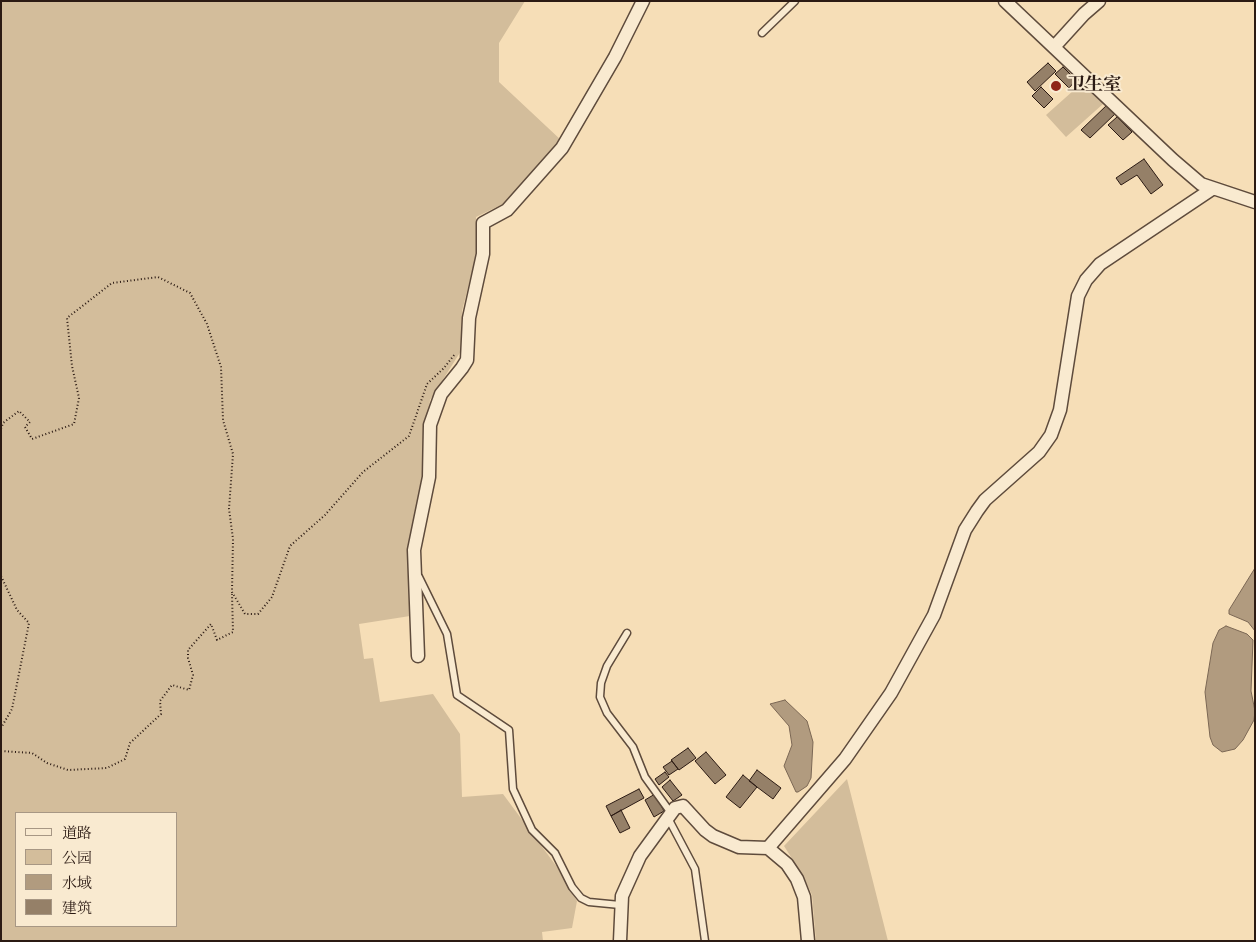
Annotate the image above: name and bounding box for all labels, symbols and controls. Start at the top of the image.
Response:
place label: 卫生室 [1067,75,1121,97]
marker: 卫生室 [1049,79,1063,93]
legend [15,812,178,927]
text: 道路 [62,823,92,843]
text: 公园 [62,848,92,868]
text: 水域 [62,873,92,893]
text: 建筑 [62,898,92,918]

